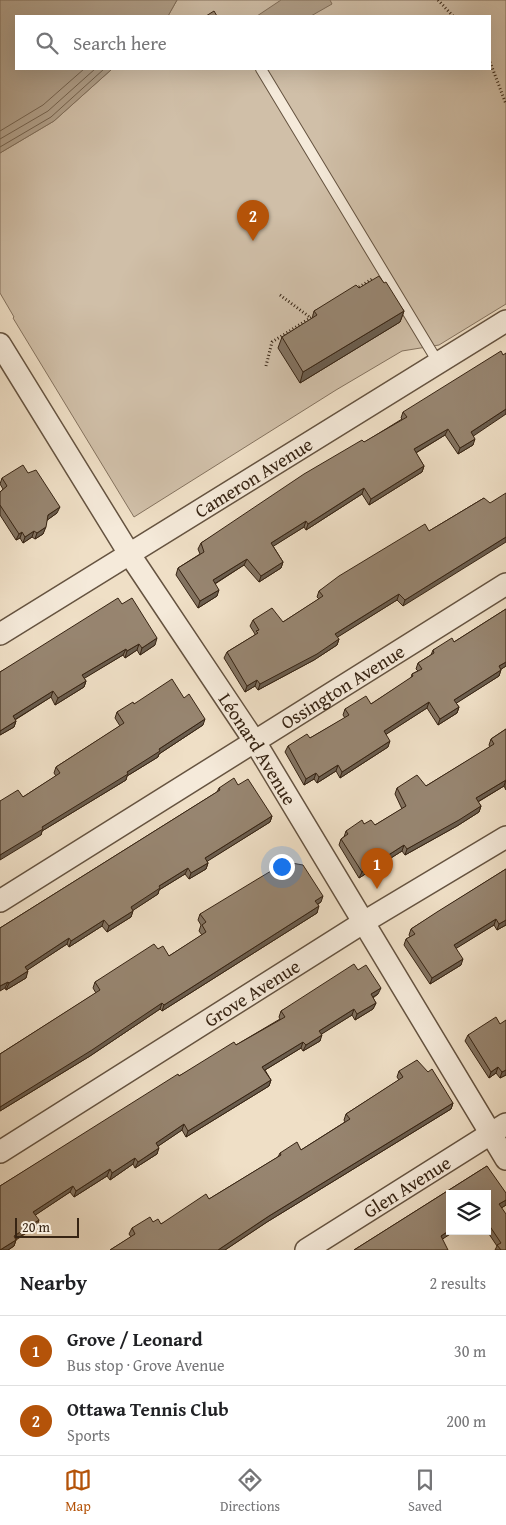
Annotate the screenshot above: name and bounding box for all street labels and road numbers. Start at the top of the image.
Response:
street label: Cameron Avenue [189,430,318,524]
street label: Ossington Avenue [275,637,410,736]
street label: Léonard Avenue [212,687,304,810]
street label: Grove Avenue [199,952,305,1034]
street label: Glen Avenue [357,1148,456,1225]

